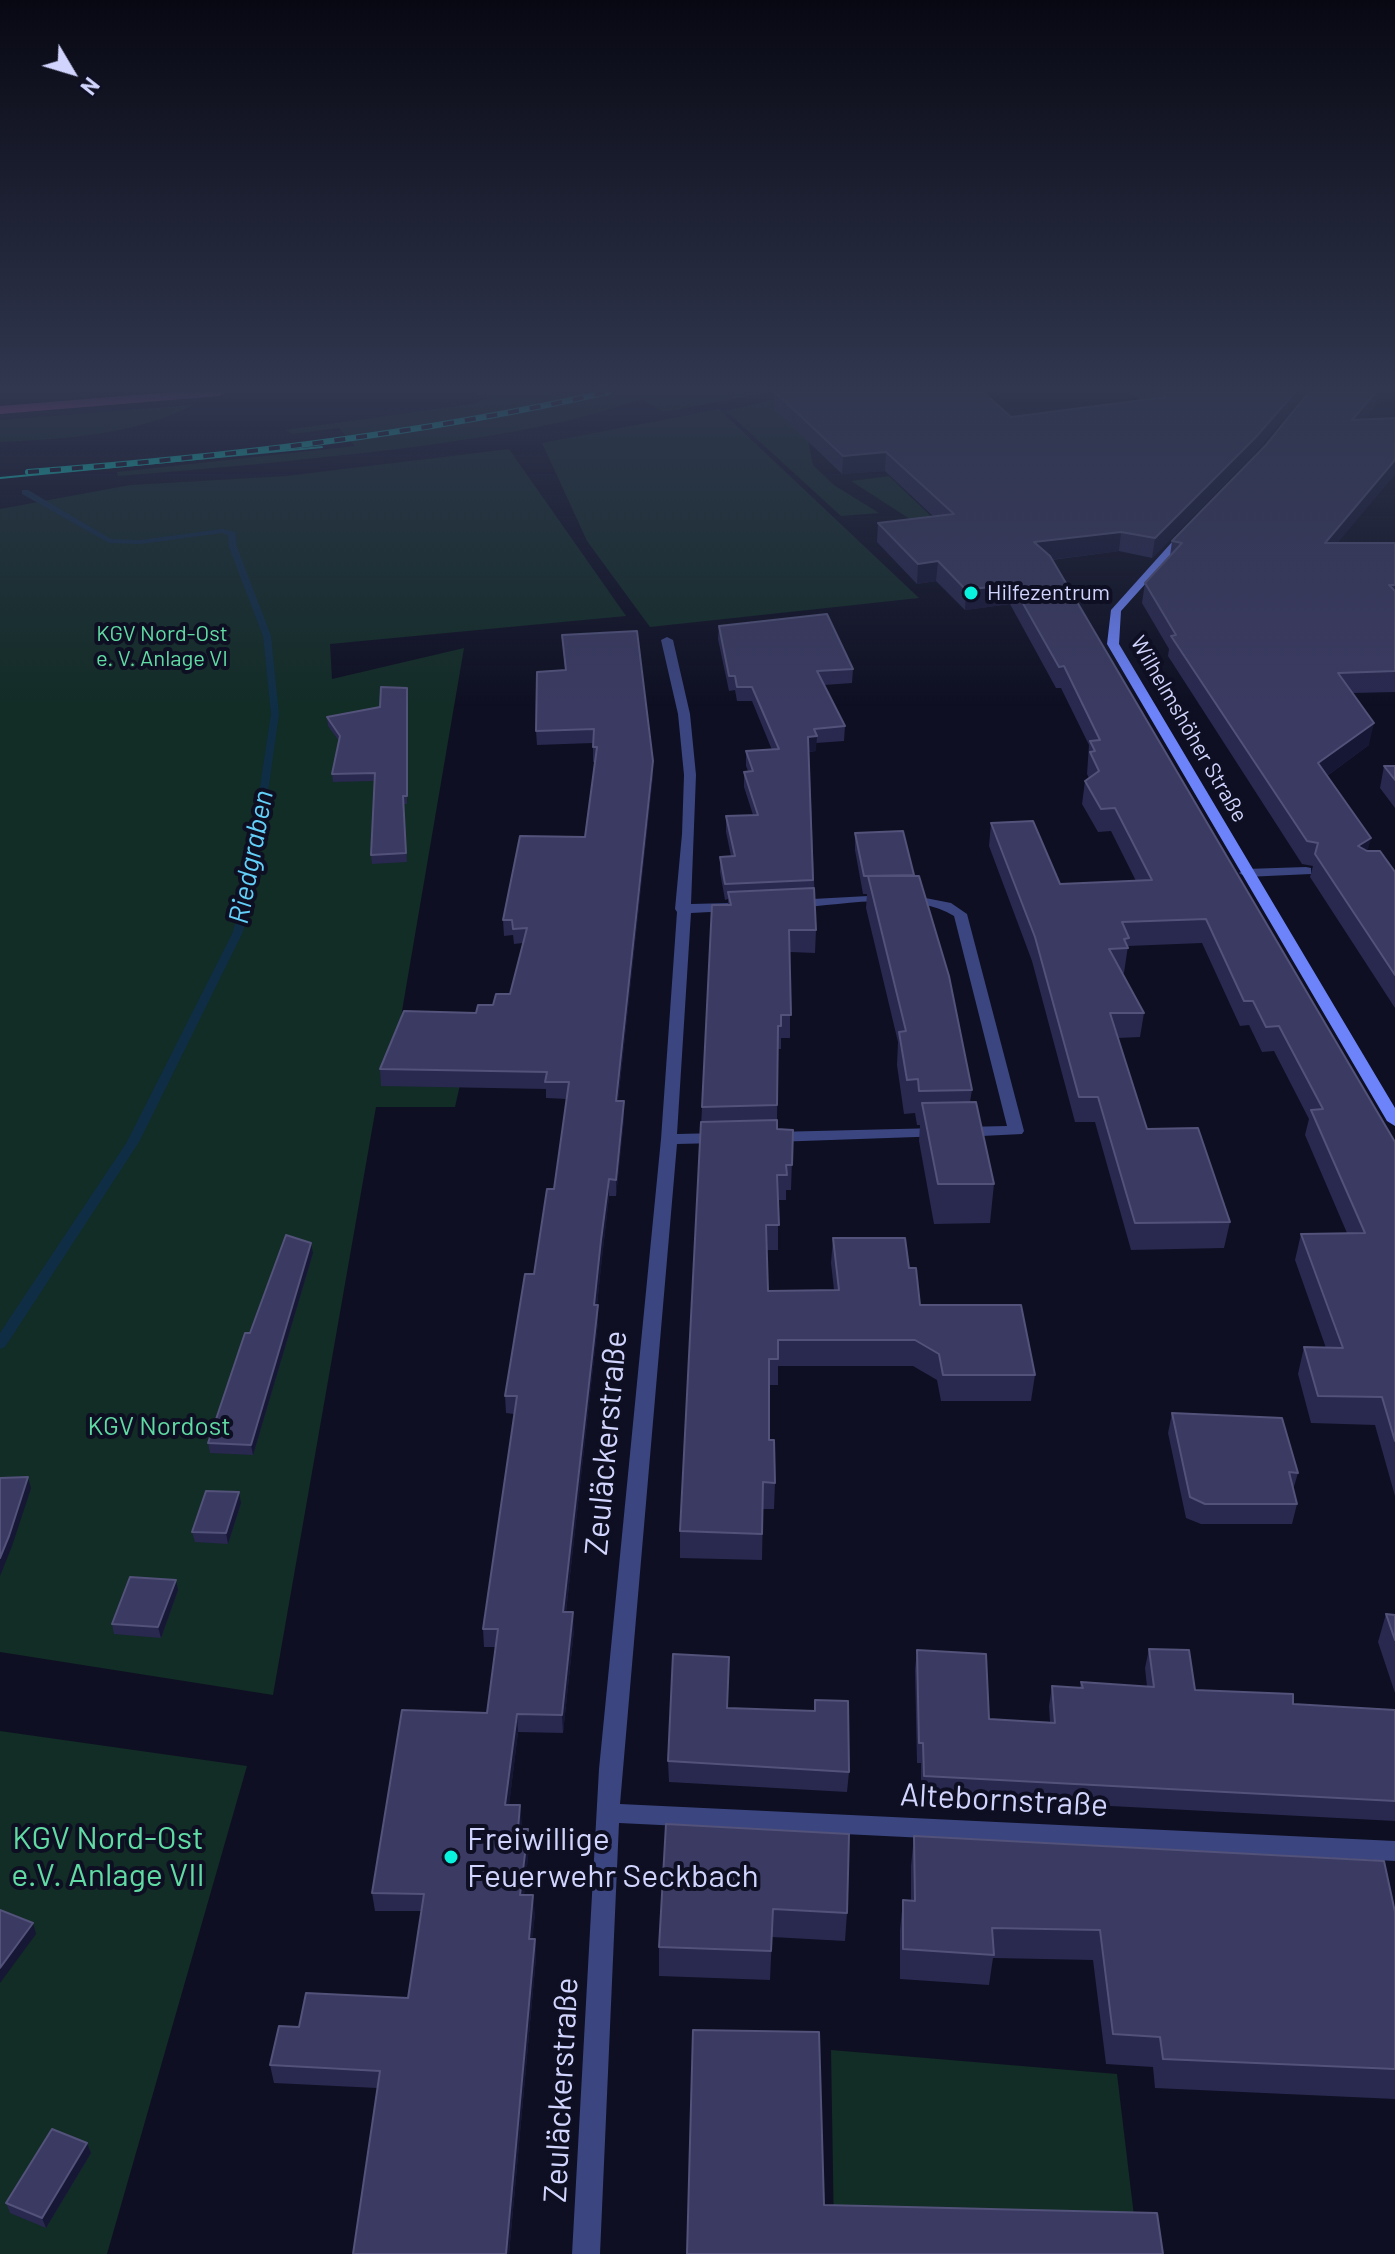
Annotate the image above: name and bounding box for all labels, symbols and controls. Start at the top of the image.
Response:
north arrow [32,32,112,112]
text: N [76,73,106,101]
place label: Hilfezentrum [987,580,1110,606]
marker: Hilfezentrum [962,584,980,602]
park label: KGV Nord-Ost e. V. Anlage VI [96,621,228,672]
street label: Wilhelmshöher Straße [1125,631,1253,827]
water label: Riedgraben [222,787,280,927]
street label: Zeuläckerstraße [577,1329,635,1557]
park label: KGV Nordost [87,1410,231,1442]
street label: Altebornstraße [899,1775,1109,1825]
park label: KGV Nord-Ost e.V. Anlage VII [11,1819,205,1894]
place label: Freiwillige Feuerwehr Seckbach [467,1820,759,1895]
marker: Freiwillige Feuerwehr Seckbach [442,1848,460,1866]
street label: Zeuläckerstraße [536,1976,586,2204]

